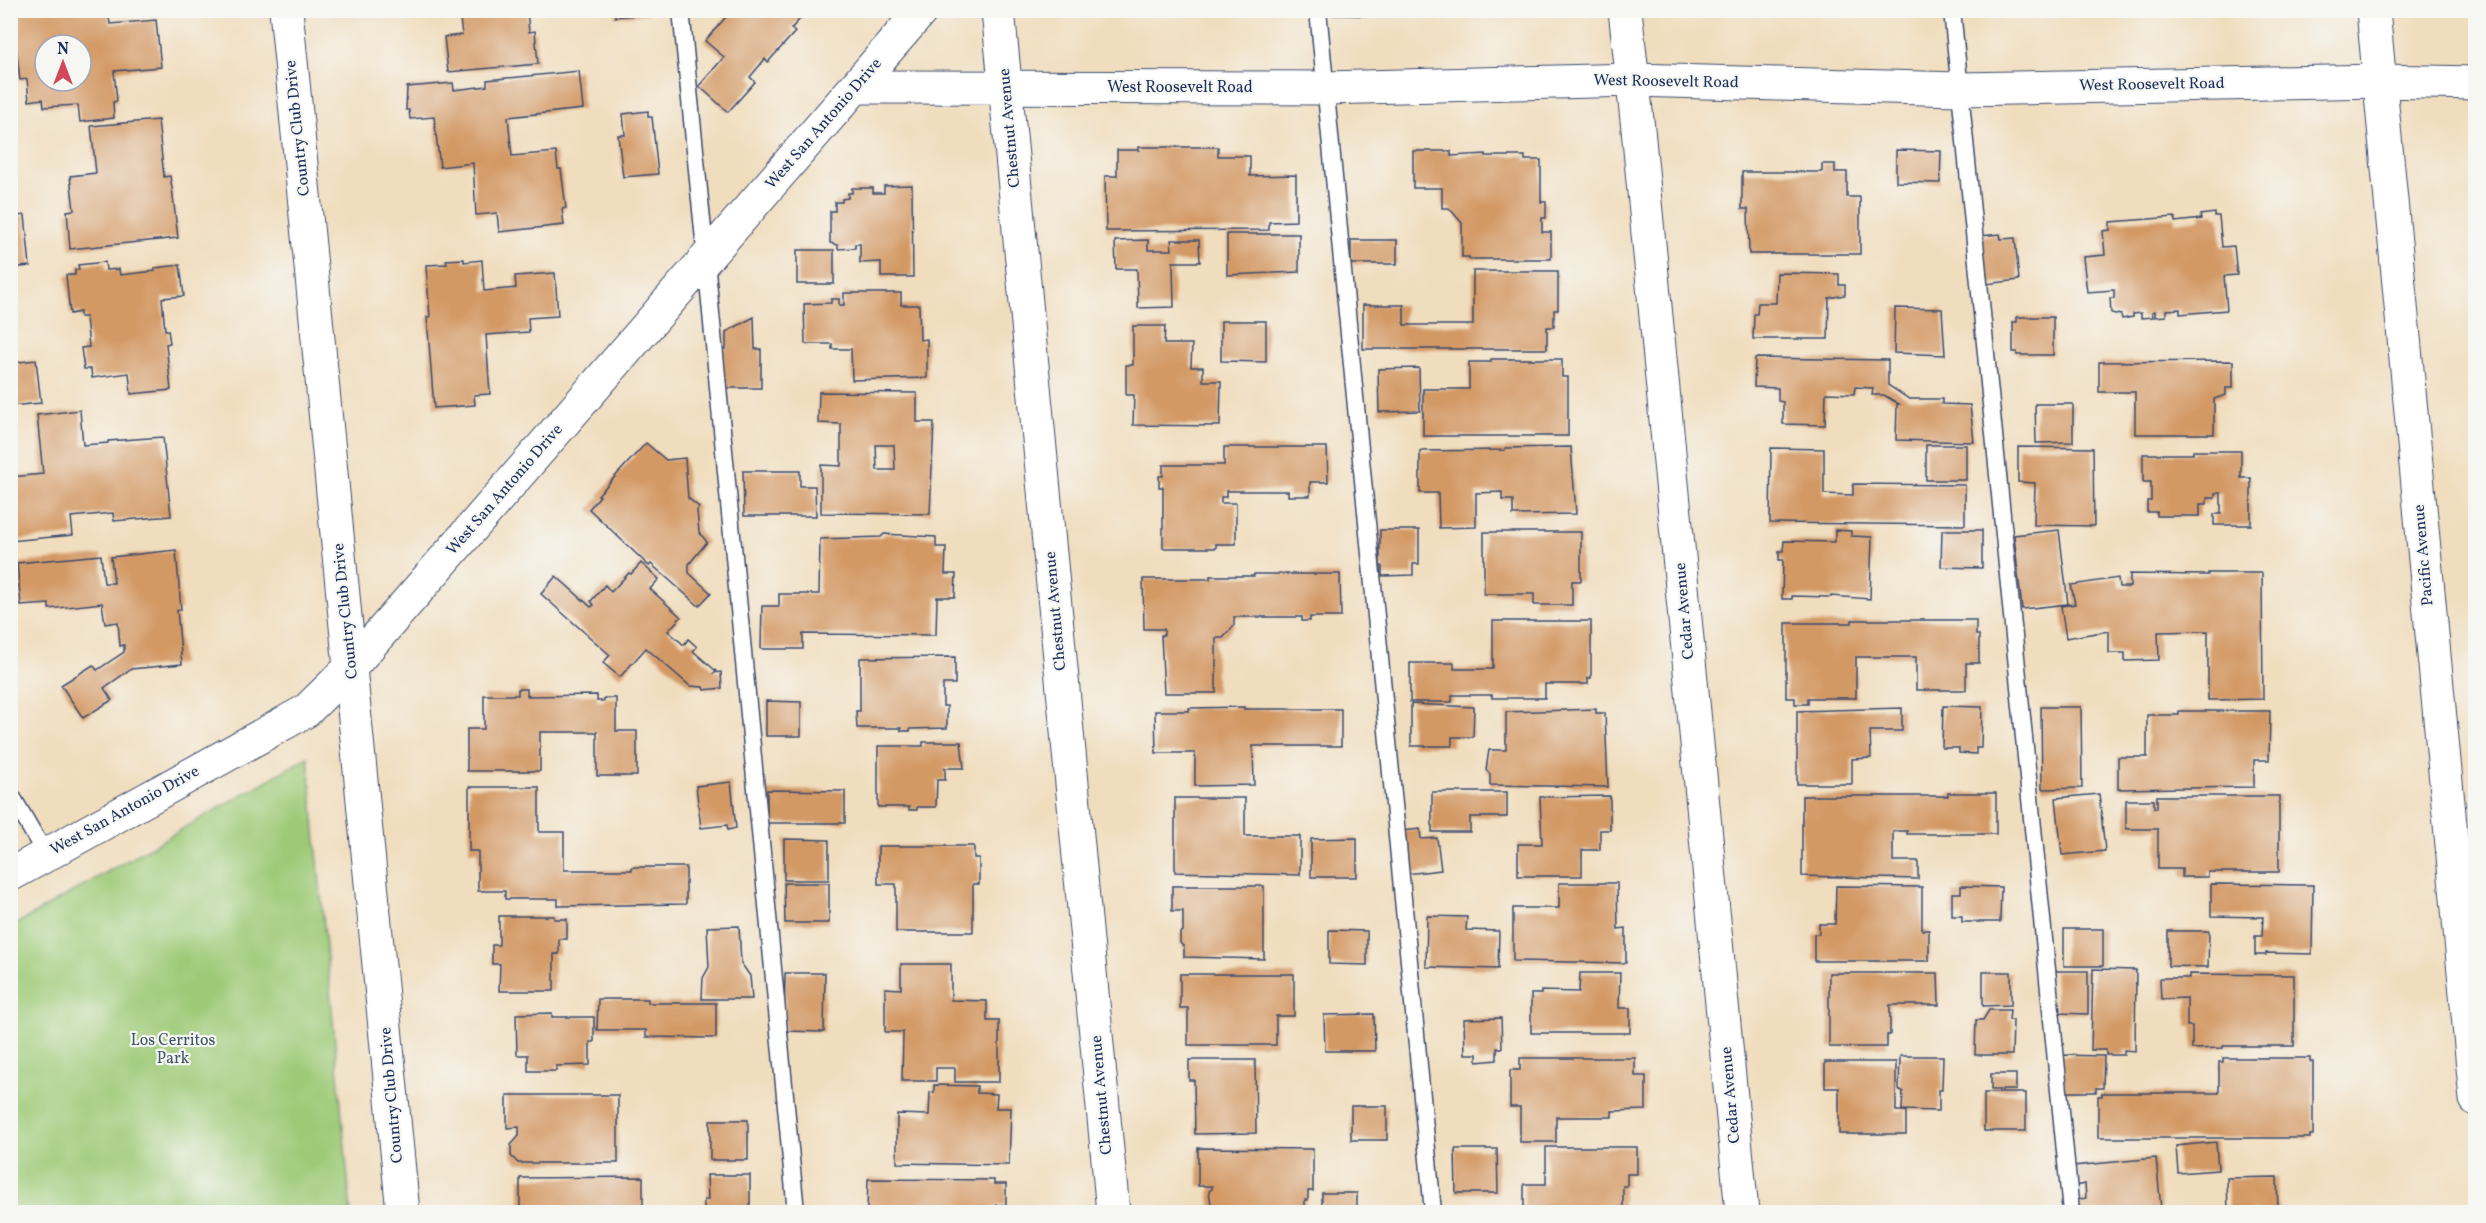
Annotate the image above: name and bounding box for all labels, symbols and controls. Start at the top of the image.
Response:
north arrow [33,33,93,93]
text: N [57,39,69,61]
street label: West San Antonio Drive [761,54,887,194]
street label: Country Club Drive [280,59,316,197]
street label: Chestnut Avenue [994,67,1026,189]
street label: West Roosevelt Road [1593,70,1739,94]
street label: West Roosevelt Road [2079,73,2225,97]
street label: West Roosevelt Road [1107,77,1253,99]
street label: West San Antonio Drive [442,420,568,560]
street label: Pacific Avenue [2409,503,2439,607]
street label: Country Club Drive [328,542,364,680]
street label: Chestnut Avenue [1040,550,1072,672]
street label: Cedar Avenue [1670,562,1700,660]
street label: West San Antonio Drive [46,761,204,861]
street label: Country Club Drive [375,1026,409,1164]
park label: Los Cerritos Park [131,1030,215,1070]
street label: Chestnut Avenue [1086,1034,1118,1156]
street label: Cedar Avenue [1716,1046,1746,1144]

